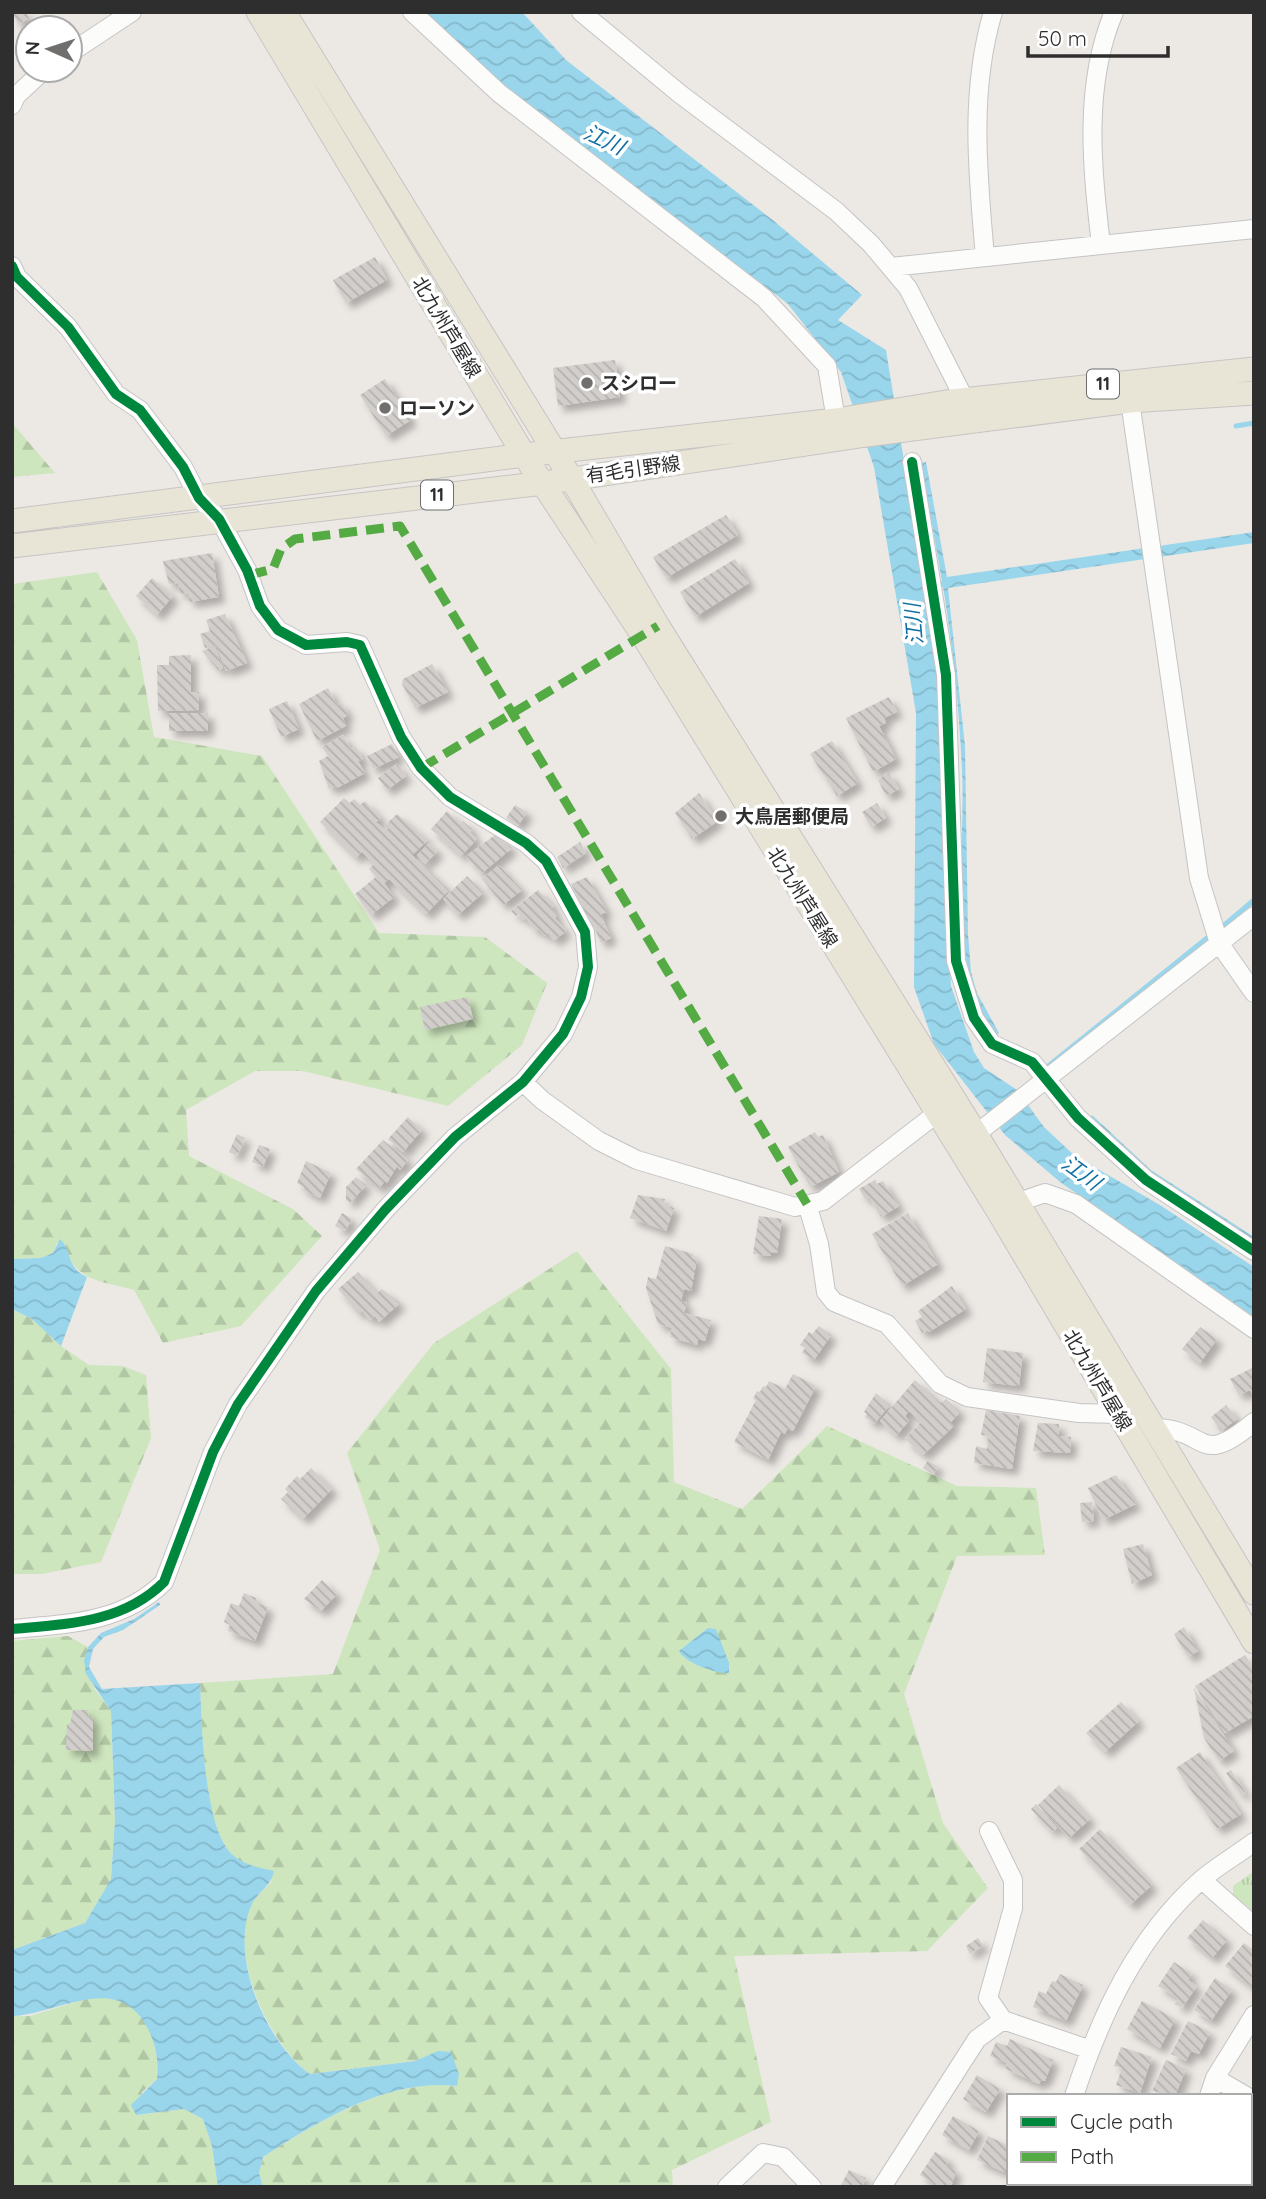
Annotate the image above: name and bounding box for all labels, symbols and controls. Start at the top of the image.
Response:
north arrow [14,14,84,84]
scale bar [1028,14,1168,58]
text: 50 m [1038,25,1087,51]
text: N [20,41,44,56]
water label: 江川 [580,118,631,161]
street label: 北九州芦屋線 [407,272,487,382]
road number: 11 [1087,370,1119,398]
place label: スシロー [601,371,677,395]
marker: スシロー [579,375,595,391]
place label: ローソン [399,396,475,420]
marker: ローソン [377,400,393,416]
street label: 有毛引野線 [584,451,682,487]
road number: 11 [421,480,453,509]
water label: 江川 [898,600,928,646]
place label: 大鳥居郵便局 [735,804,849,828]
marker: 大鳥居郵便局 [713,808,729,824]
street label: 北九州芦屋線 [763,842,843,952]
water label: 江川 [1057,1149,1108,1196]
street label: 北九州芦屋線 [1058,1325,1138,1435]
legend [1007,2094,1252,2185]
text: Cycle path [1070,2108,1173,2134]
text: Path [1070,2143,1114,2169]

